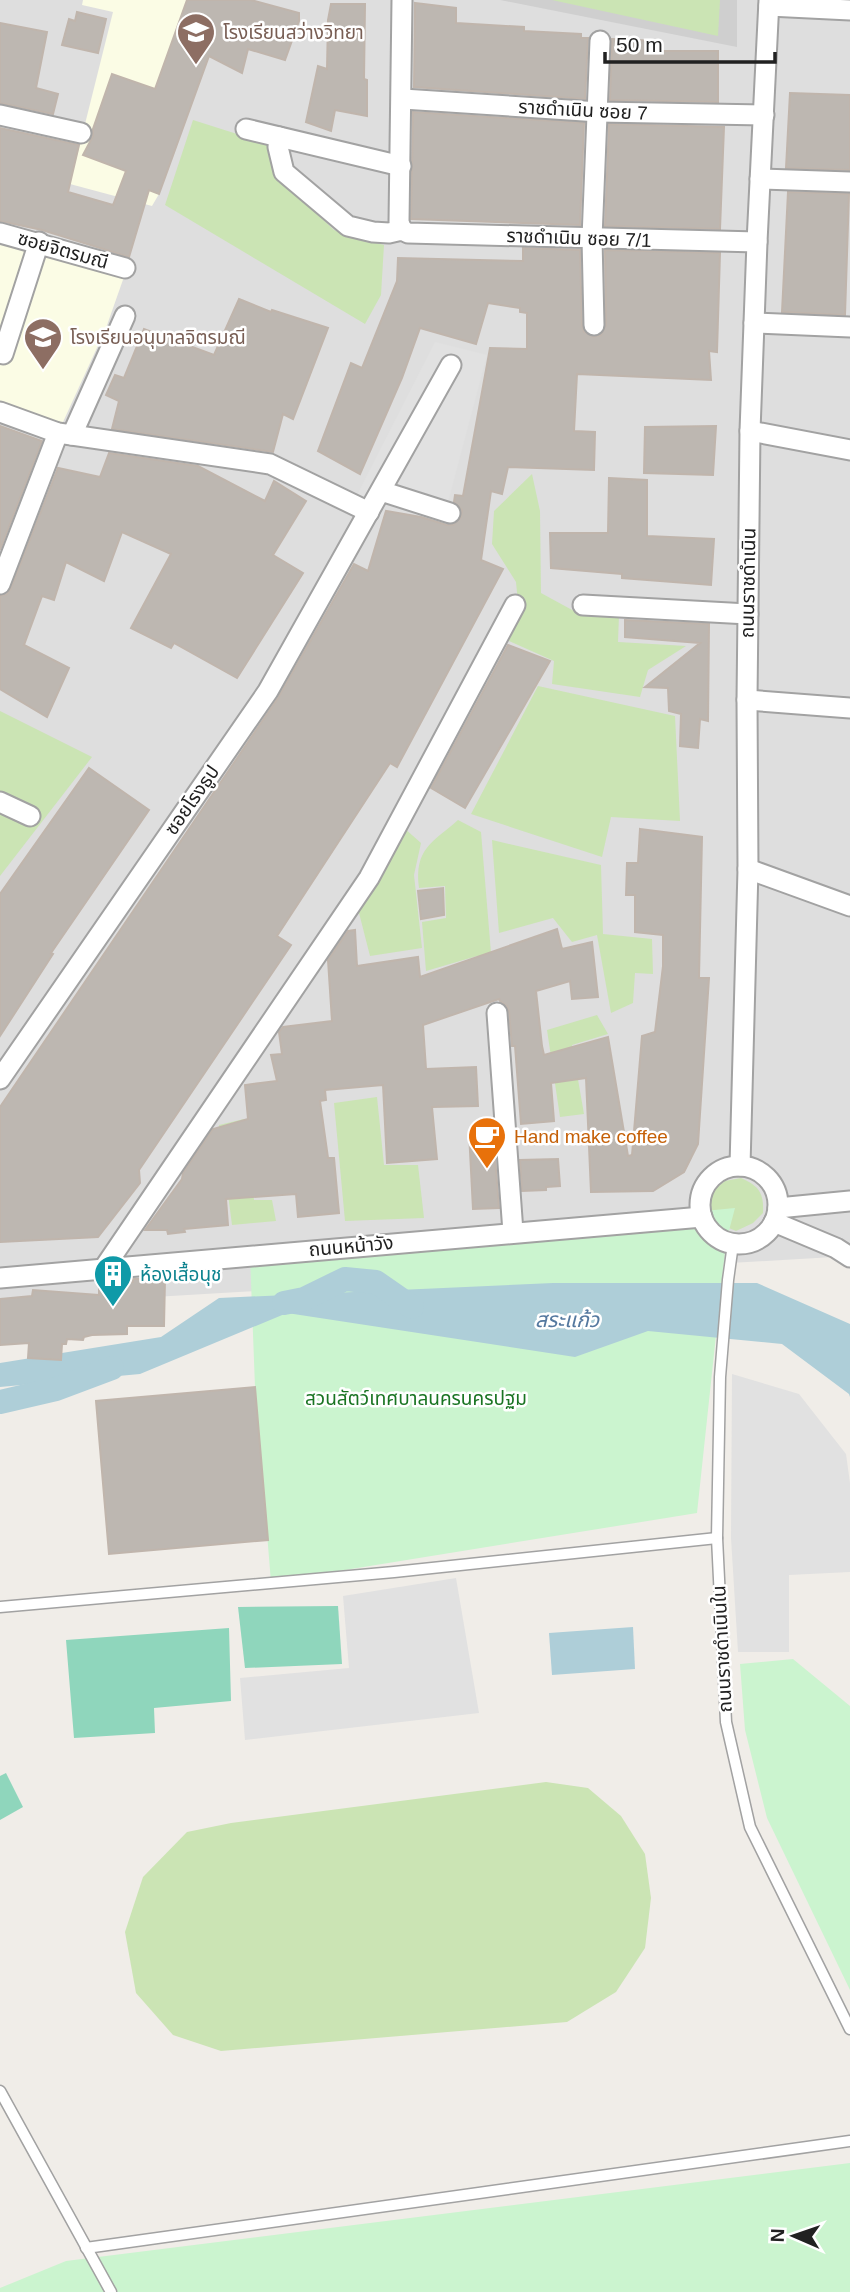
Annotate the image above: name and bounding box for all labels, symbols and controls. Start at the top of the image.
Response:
school or university icon: โรงเรียนสว่างวิทยา [175,11,217,66]
place label: โรงเรียนสว่างวิทยา [223,21,364,43]
scale bar [605,21,775,65]
text: 50 m [616,33,663,56]
street label: ราชดำเนิน ซอย 7 [518,96,648,124]
street label: ราชดำเนิน ซอย 7/1 [506,225,652,251]
street label: ซอยจิตรมณี [15,227,111,273]
school or university icon: โรงเรียนอนุบาลจิตรมณี [22,316,64,371]
place label: โรงเรียนอนุบาลจิตรมณี [70,327,246,349]
street label: ถนนราชดำเนิน [737,528,759,638]
street label: ซอยโรงธูป [161,761,225,840]
cafe icon: Hand make coffee [466,1115,508,1170]
place label: Hand make coffee [514,1126,668,1147]
street label: ถนนหน้าวัง [308,1231,394,1260]
building icon: ห้องเสื้อนุช [92,1253,134,1308]
place label: ห้องเสื้อนุช [140,1261,222,1286]
water label: สระแก้ว [535,1308,600,1331]
park label: สวนสัตว์เทศบาลนครนครปฐม [305,1388,527,1409]
street label: ถนนราชดำเนินใน [708,1585,736,1713]
north arrow [759,2201,829,2271]
text: N [767,2228,788,2243]

